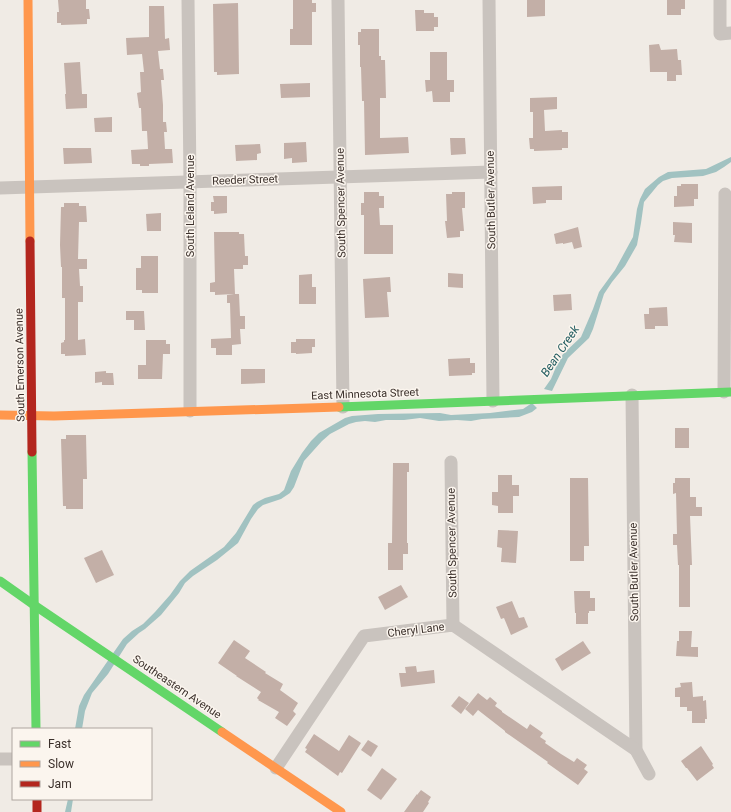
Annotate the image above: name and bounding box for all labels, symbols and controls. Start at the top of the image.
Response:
street label: South Spencer Avenue [334,148,348,258]
street label: South Butler Avenue [484,150,498,249]
street label: South Leland Avenue [184,155,197,257]
street label: Reeder Street [212,172,279,188]
street label: South Emerson Avenue [13,308,27,422]
water label: Bean Creek [538,322,583,379]
street label: East Minnesota Street [311,386,419,402]
street label: South Spencer Avenue [445,488,459,598]
street label: South Butler Avenue [627,522,641,621]
street label: Cheryl Lane [387,620,445,640]
street label: Southeastern Avenue [130,653,224,722]
legend [12,728,152,800]
text: Fast [48,737,71,751]
text: Slow [48,757,74,771]
text: Jam [48,777,72,791]

